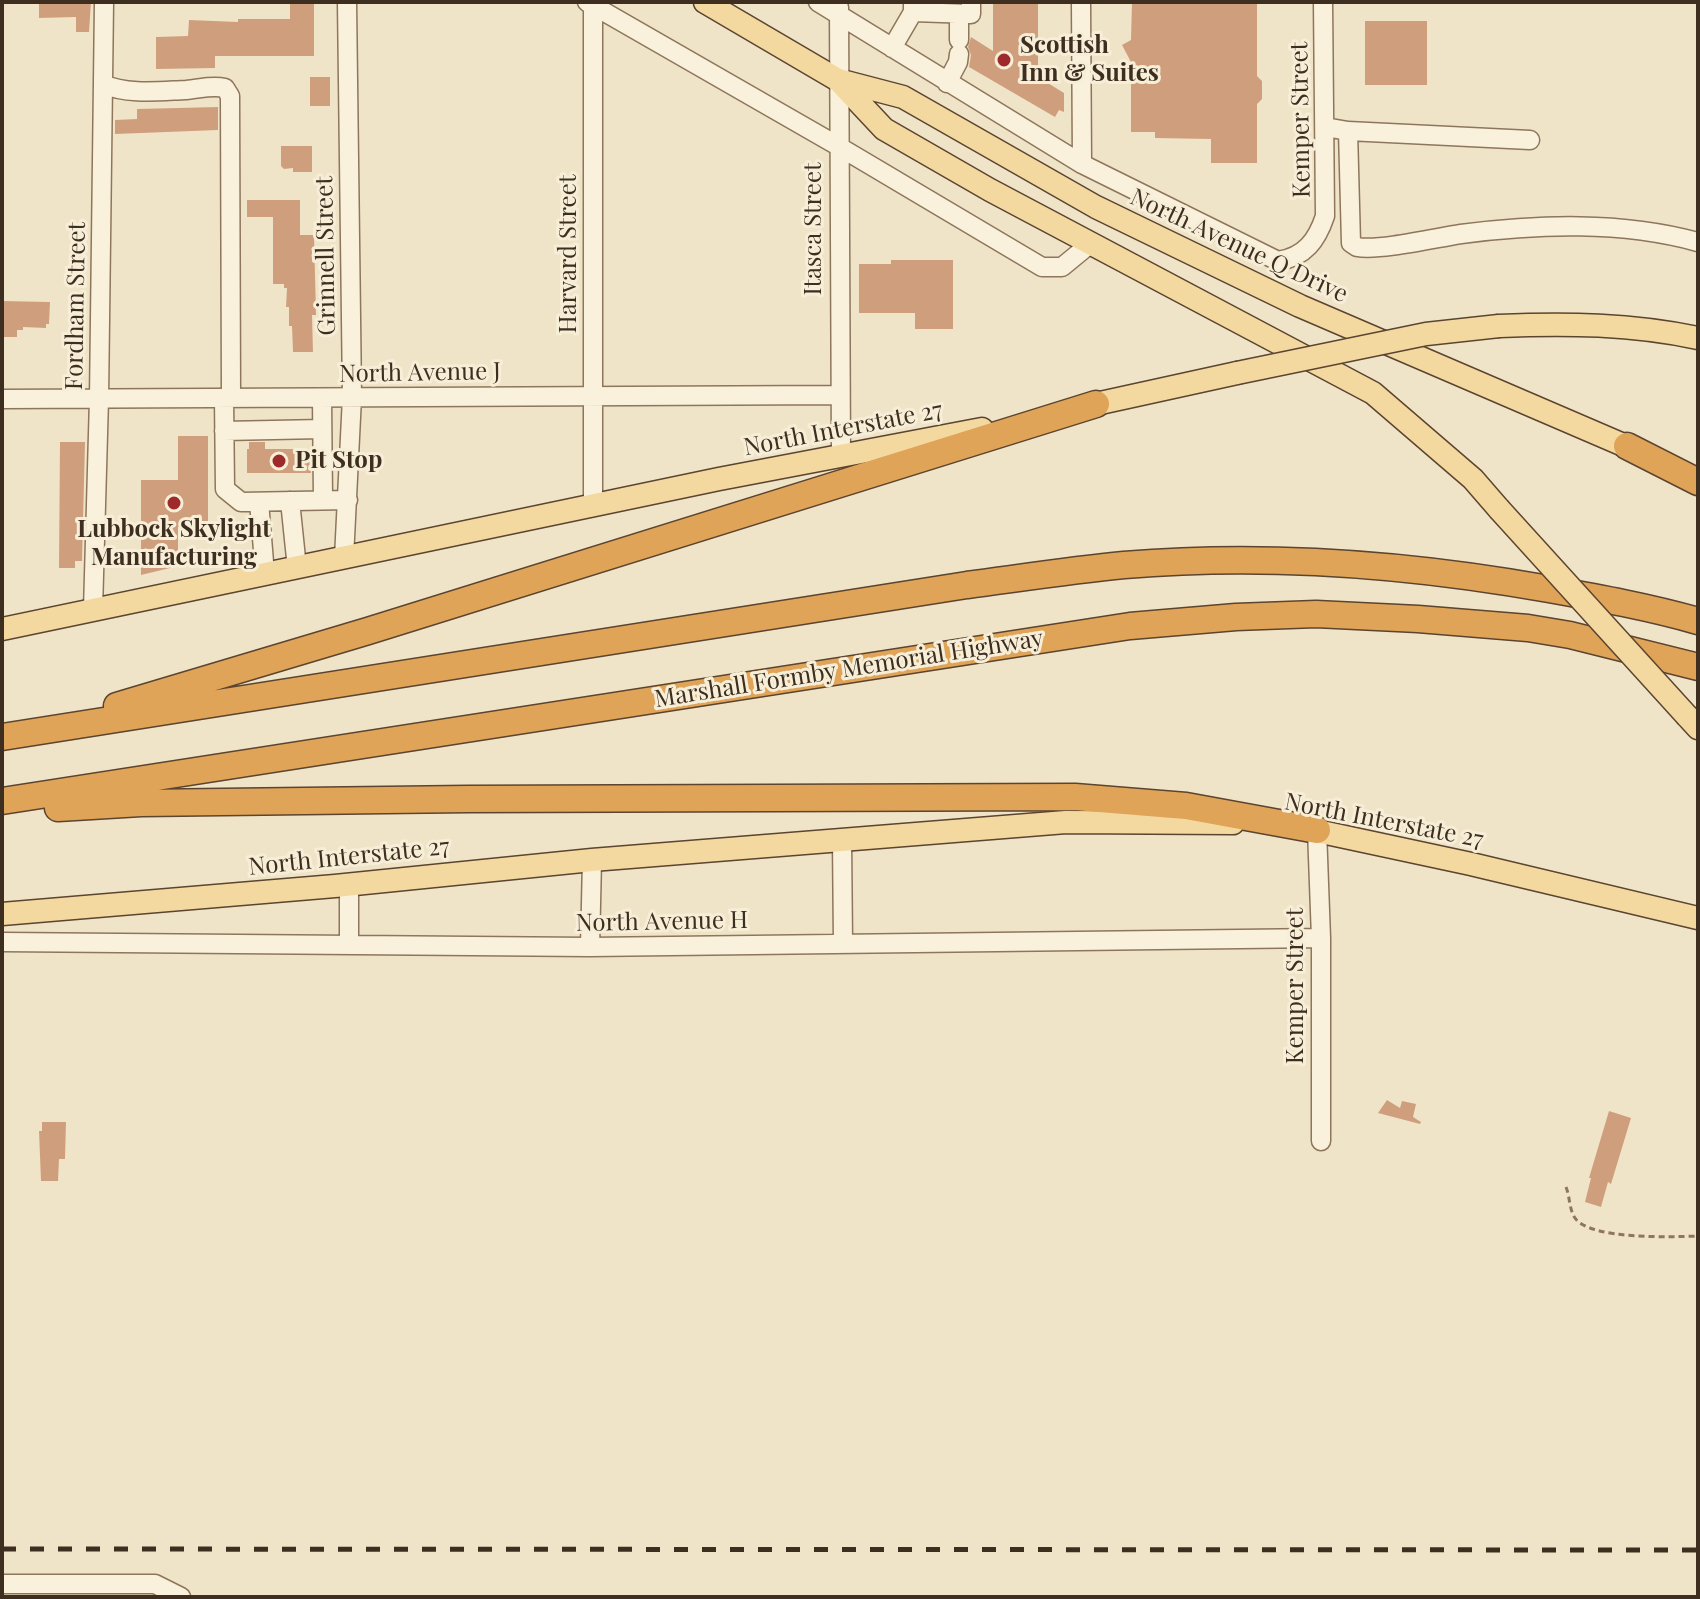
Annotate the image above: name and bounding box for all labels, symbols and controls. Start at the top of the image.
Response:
place label: Scottish Inn & Suites [1020,32,1159,88]
street label: Kemper Street [1285,42,1317,198]
marker: Scottish Inn & Suites [995,51,1013,69]
street label: Itasca Street [800,162,828,296]
street label: Harvard Street [555,175,583,333]
street label: Grinnell Street [310,176,342,336]
street label: North Avenue Q Drive [1126,183,1352,309]
street label: Fordham Street [60,222,92,390]
street label: North Avenue J [339,357,501,389]
street label: North Interstate 27 [741,396,945,462]
place label: Pit Stop [295,447,382,475]
marker: Pit Stop [270,452,288,470]
marker: Lubbock Skylight Manufacturing [165,494,183,512]
place label: Lubbock Skylight Manufacturing [77,516,271,572]
street label: Marshall Formby Memorial Highway [653,624,1045,714]
street label: North Interstate 27 [1282,788,1486,854]
street label: North Interstate 27 [247,832,451,882]
street label: North Avenue H [576,906,748,938]
street label: Kemper Street [1282,908,1310,1064]

